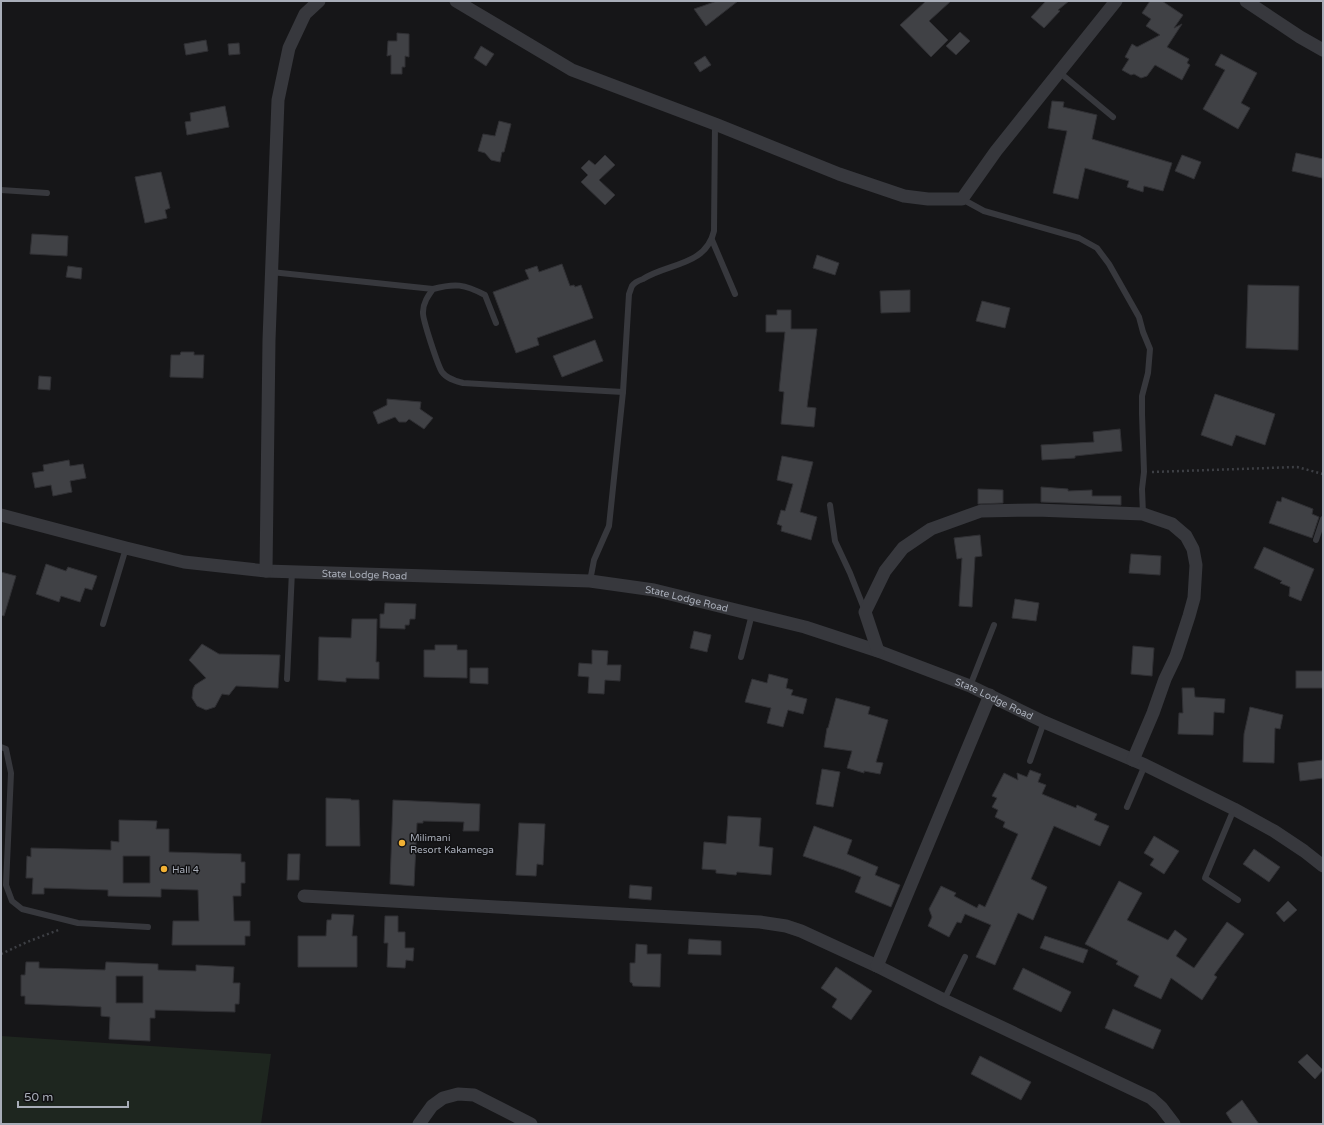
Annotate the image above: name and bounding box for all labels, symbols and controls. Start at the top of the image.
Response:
street label: State Lodge Road [322,568,407,582]
street label: State Lodge Road [644,584,729,615]
street label: State Lodge Road [953,676,1035,723]
place label: Milimani Resort Kakamega [410,832,494,856]
marker: Milimani Resort Kakamega [397,838,407,848]
marker: Hall 4 [159,864,169,874]
place label: Hall 4 [172,864,199,876]
scale bar [18,1083,128,1109]
text: 50 m [24,1090,53,1104]

